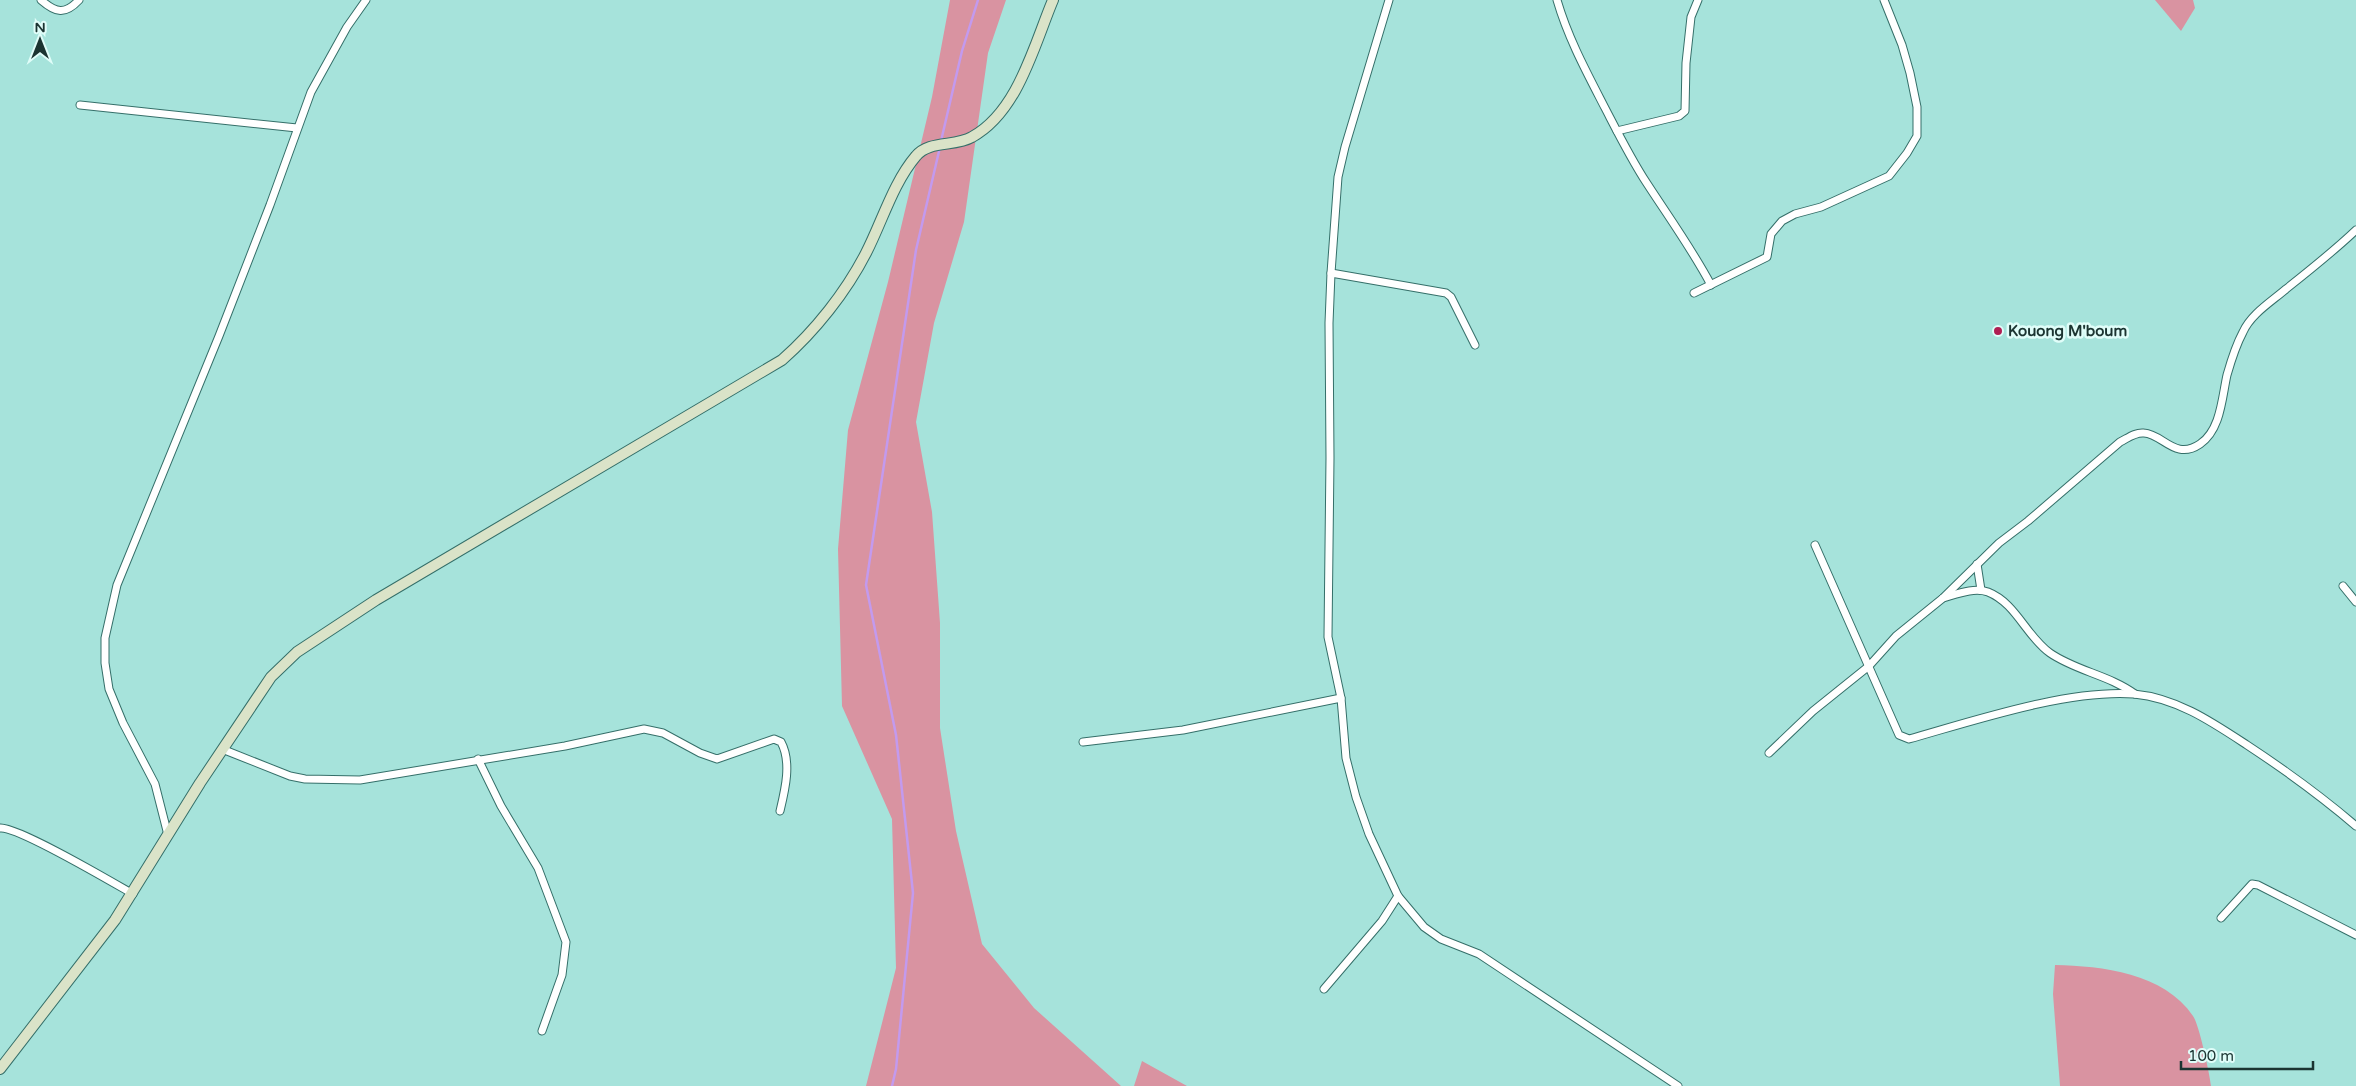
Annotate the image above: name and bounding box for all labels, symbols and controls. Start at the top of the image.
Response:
north arrow [15,15,65,65]
text: N [34,19,46,36]
place label: Kouong M'boum [2008,322,2127,341]
marker: Kouong M'boum [1992,325,2004,337]
scale bar [2181,1038,2314,1070]
text: 100 m [2188,1047,2234,1065]

